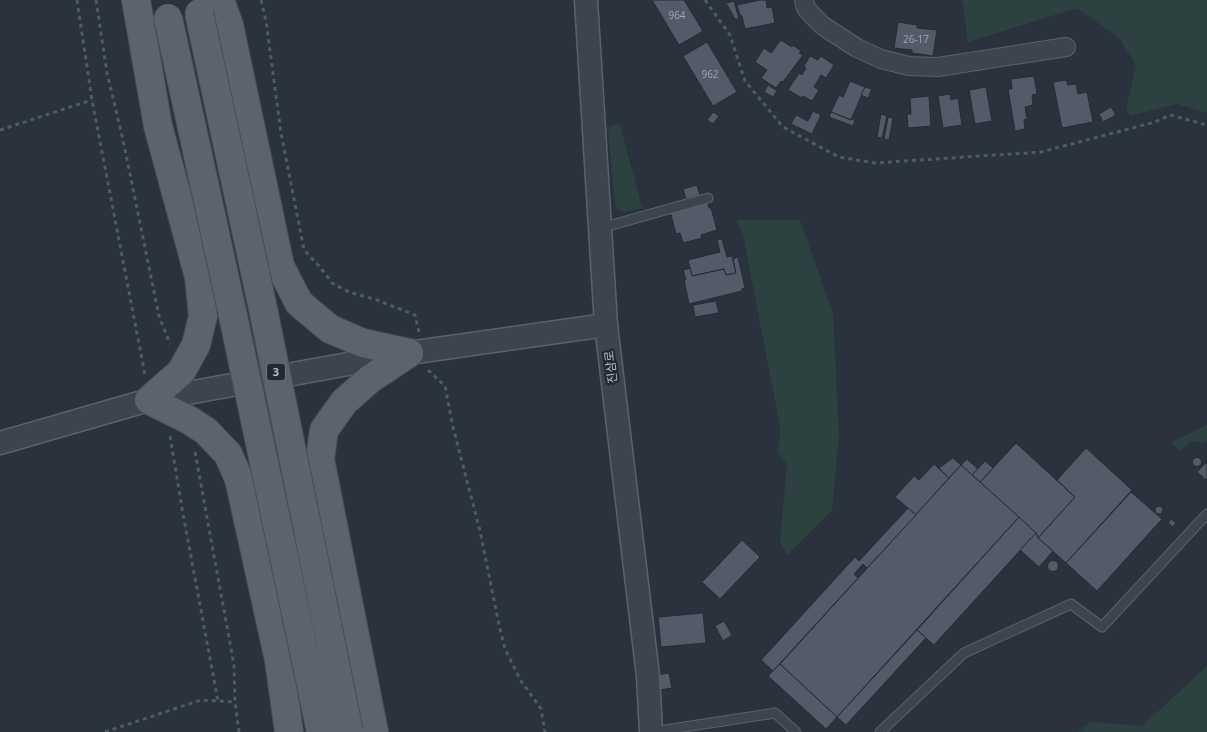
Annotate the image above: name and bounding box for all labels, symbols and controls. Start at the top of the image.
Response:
house number: 964 [668,8,686,22]
house number: 26-17 [903,32,929,46]
house number: 962 [701,67,719,81]
street label: 진삼로 [600,350,621,385]
road number: 3 [267,364,285,381]

